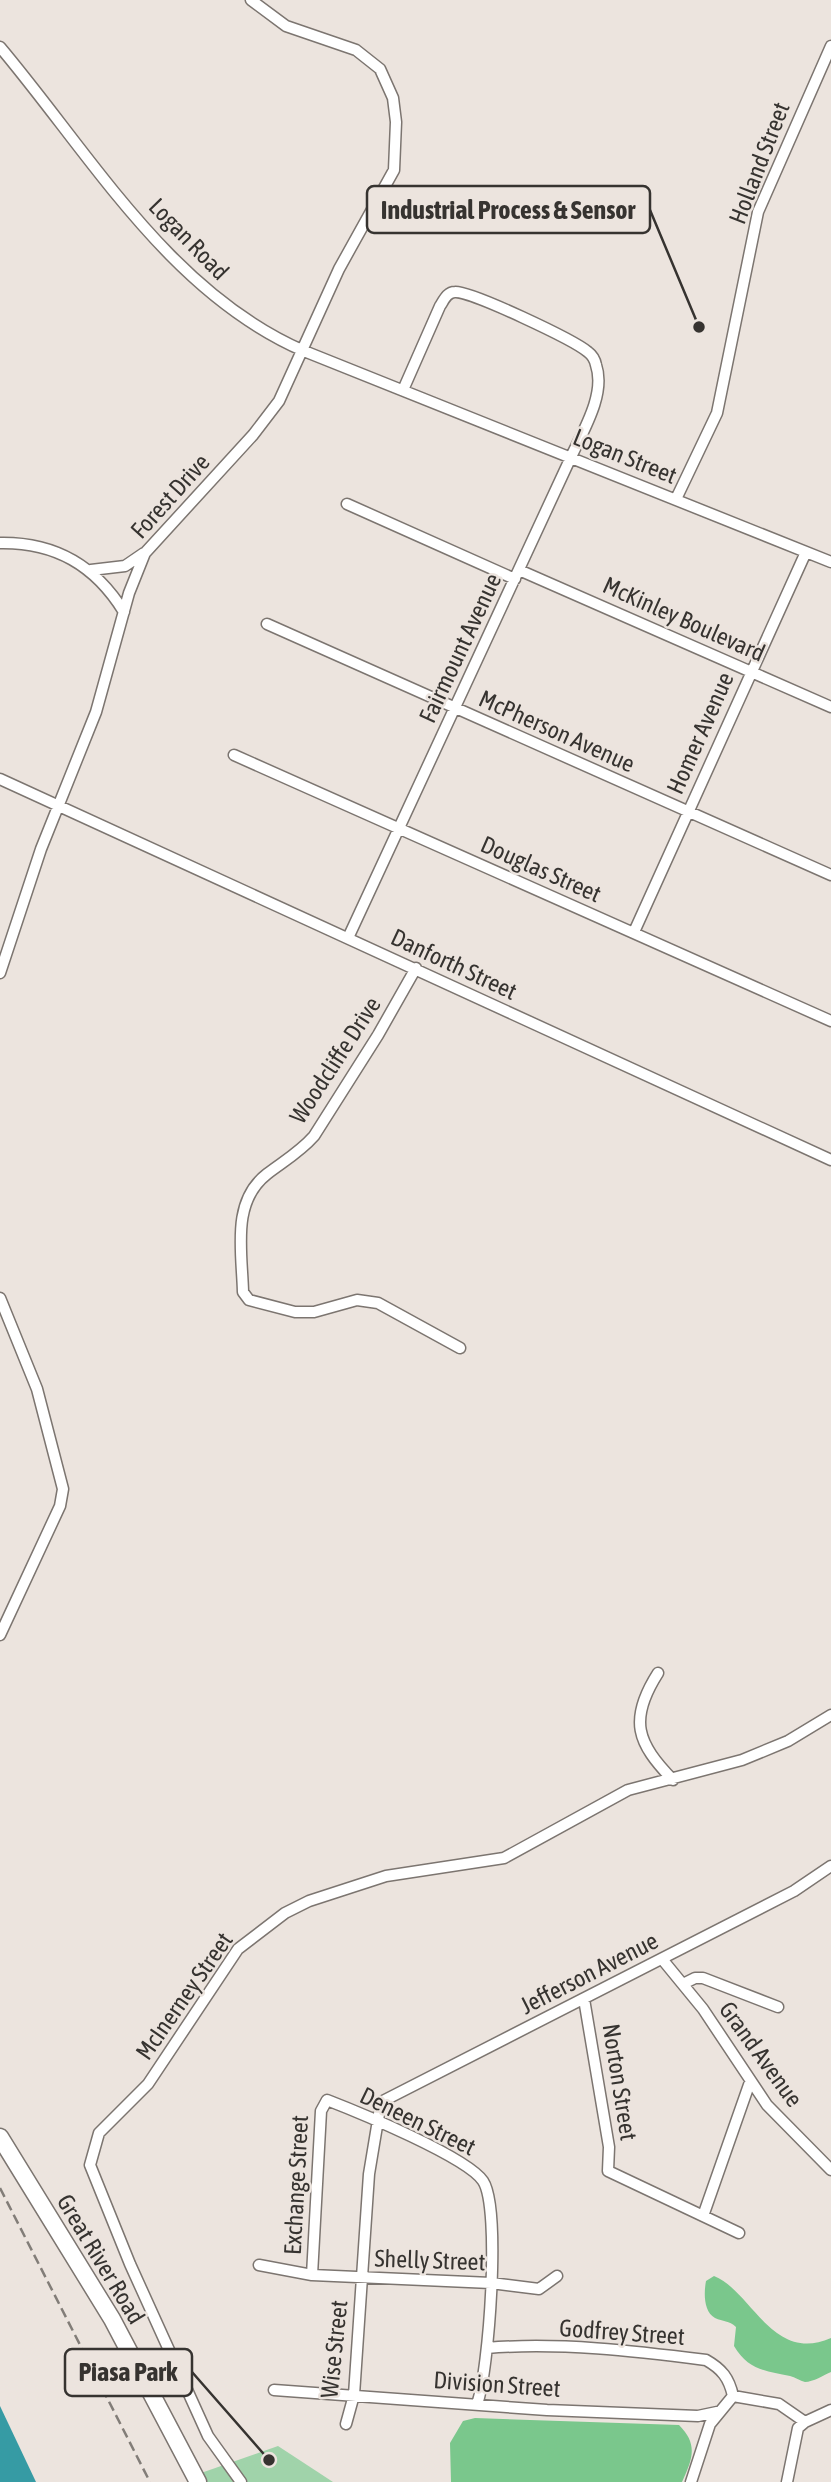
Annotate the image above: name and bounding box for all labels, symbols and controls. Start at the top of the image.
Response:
street label: Holland Street [723,98,795,228]
callout: Industrial Process & Sensor [367,186,650,233]
street label: Logan Road [144,193,234,285]
text: Industrial Process & Sensor [381,195,637,225]
street label: Logan Street [569,423,681,489]
street label: Forest Drive [125,448,215,544]
street label: Fairmount Avenue [414,569,506,727]
street label: McKinley Boulevard [599,571,769,667]
street label: Homer Avenue [661,668,739,798]
street label: McPherson Avenue [475,685,639,777]
street label: Douglas Street [477,831,605,908]
street label: Danforth Street [387,923,521,1005]
street label: Woodcliffe Drive [284,992,386,1128]
street label: McInerney Street [130,1927,238,2065]
street label: Jefferson Avenue [516,1927,662,2019]
street label: Grand Avenue [714,1996,808,2112]
street label: Norton Street [597,2022,643,2142]
street label: Deneen Street [356,2081,480,2161]
street label: Exchange Street [279,2114,313,2255]
street label: Great River Road [52,2189,150,2329]
street label: Shelly Street [374,2245,486,2275]
street label: Wise Street [315,2299,353,2399]
street label: Godfrey Street [558,2314,686,2350]
callout: Piasa Park [65,2349,192,2396]
text: Piasa Park [79,2357,178,2387]
street label: Division Street [433,2366,561,2402]

